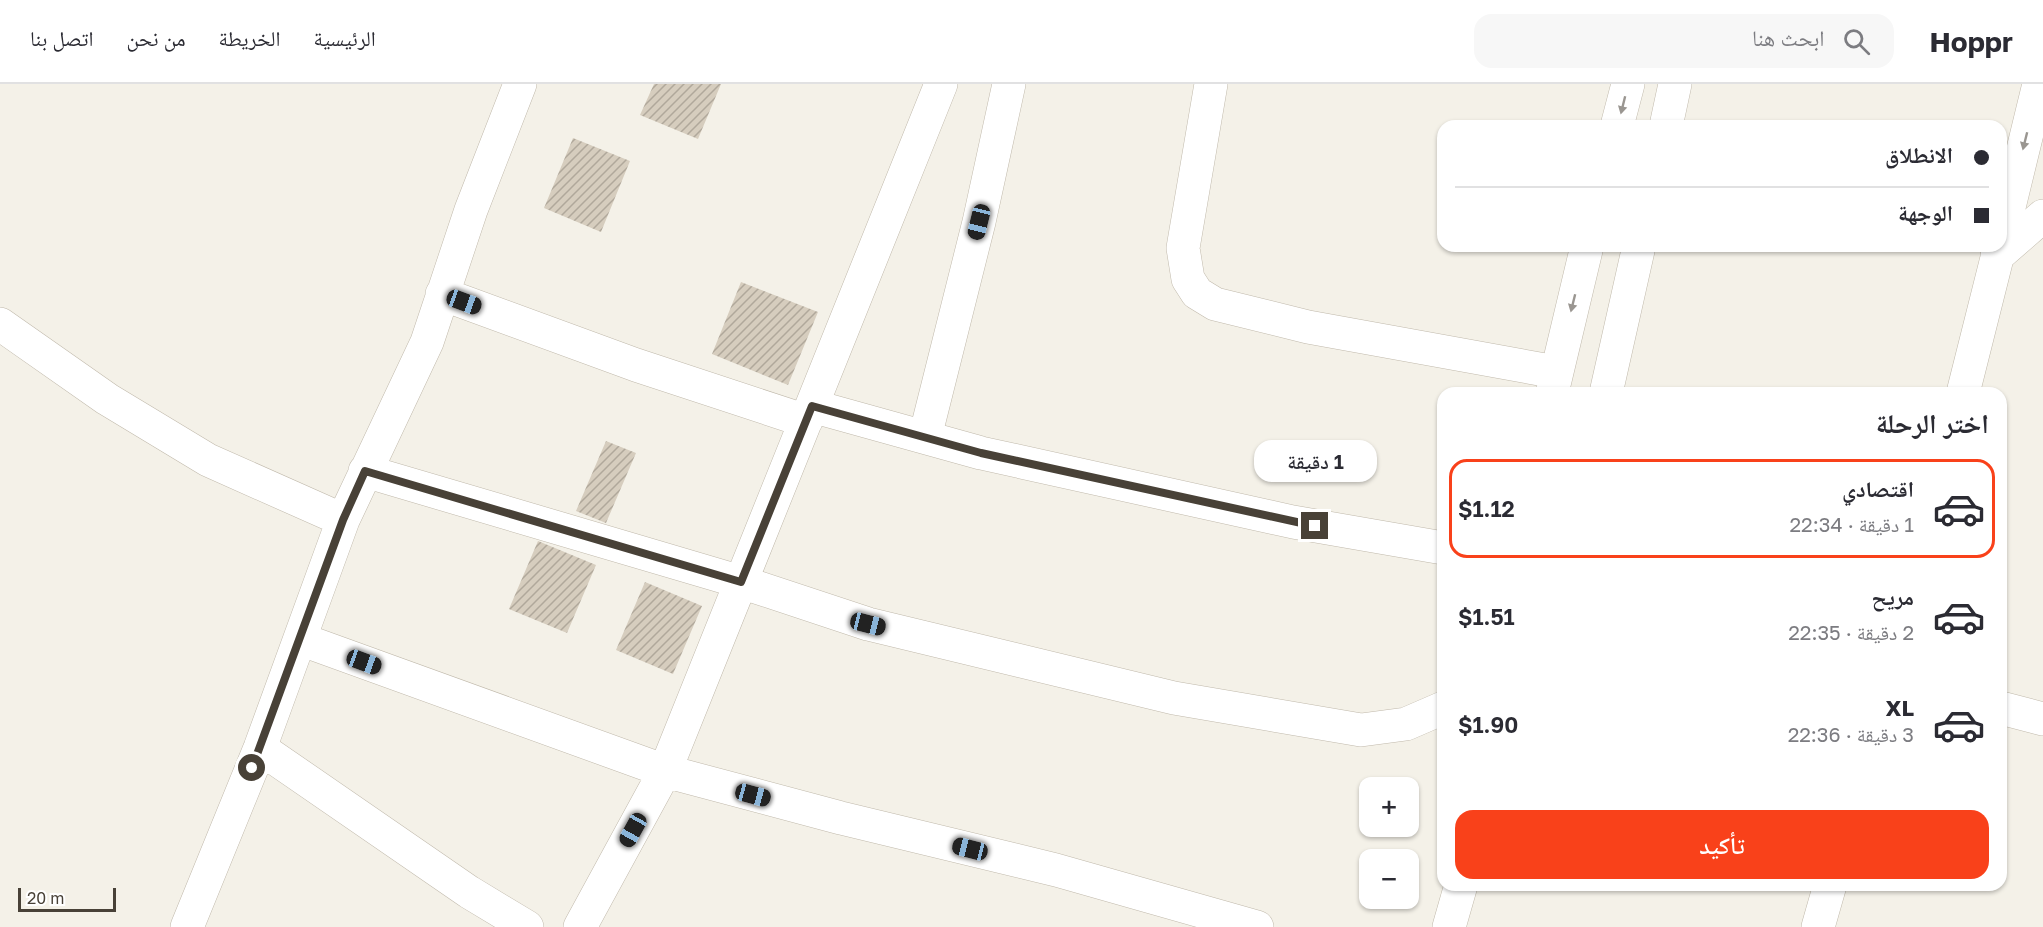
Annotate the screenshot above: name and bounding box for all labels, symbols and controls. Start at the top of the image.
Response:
search box [1474,14,1894,68]
text: ابحث هنا [1752,24,1825,51]
text: اتصل بنا [30,25,93,51]
text: من نحن [126,25,186,51]
text: الخريطة [219,25,280,51]
text: الرئيسية [313,25,376,51]
icon: search [1840,25,1873,58]
text: Hoppr [1930,25,2013,58]
one-way arrow [1617,96,1627,114]
one-way arrow [2020,132,2030,150]
text: الانطلاق [1885,141,1953,168]
text: الوجهة [1898,199,1953,226]
car [966,202,992,242]
car [444,287,484,317]
one-way arrow [1568,294,1578,312]
text: اختر الرحلة [1876,407,1989,439]
callout: 1 دقيقة [1254,439,1376,481]
text: 1 دقيقة [1287,449,1344,473]
text: اقتصادي [1842,475,1914,502]
icon: car [1932,482,1986,536]
text: $1.12 [1458,495,1515,522]
route end [1301,512,1328,539]
text: 1 دقيقة · 22:34 [1790,512,1914,536]
text: مريح [1871,583,1914,610]
icon: car [1932,590,1986,644]
text: $1.51 [1458,603,1515,630]
car [848,611,888,637]
text: 2 دقيقة · 22:35 [1788,620,1914,644]
car [344,647,384,677]
text: XL [1886,694,1914,721]
icon: car [1932,698,1986,752]
text: $1.90 [1458,711,1518,738]
text: 3 دقيقة · 22:36 [1788,722,1914,746]
route start [238,754,265,781]
map controls [1359,777,1419,909]
button: + [1359,777,1419,837]
car [733,782,773,808]
car [616,810,650,850]
button: تأكيد [1455,810,1989,879]
car [950,836,990,862]
button: − [1359,849,1419,909]
scale bar [18,885,116,912]
text: 20 m [27,888,64,908]

